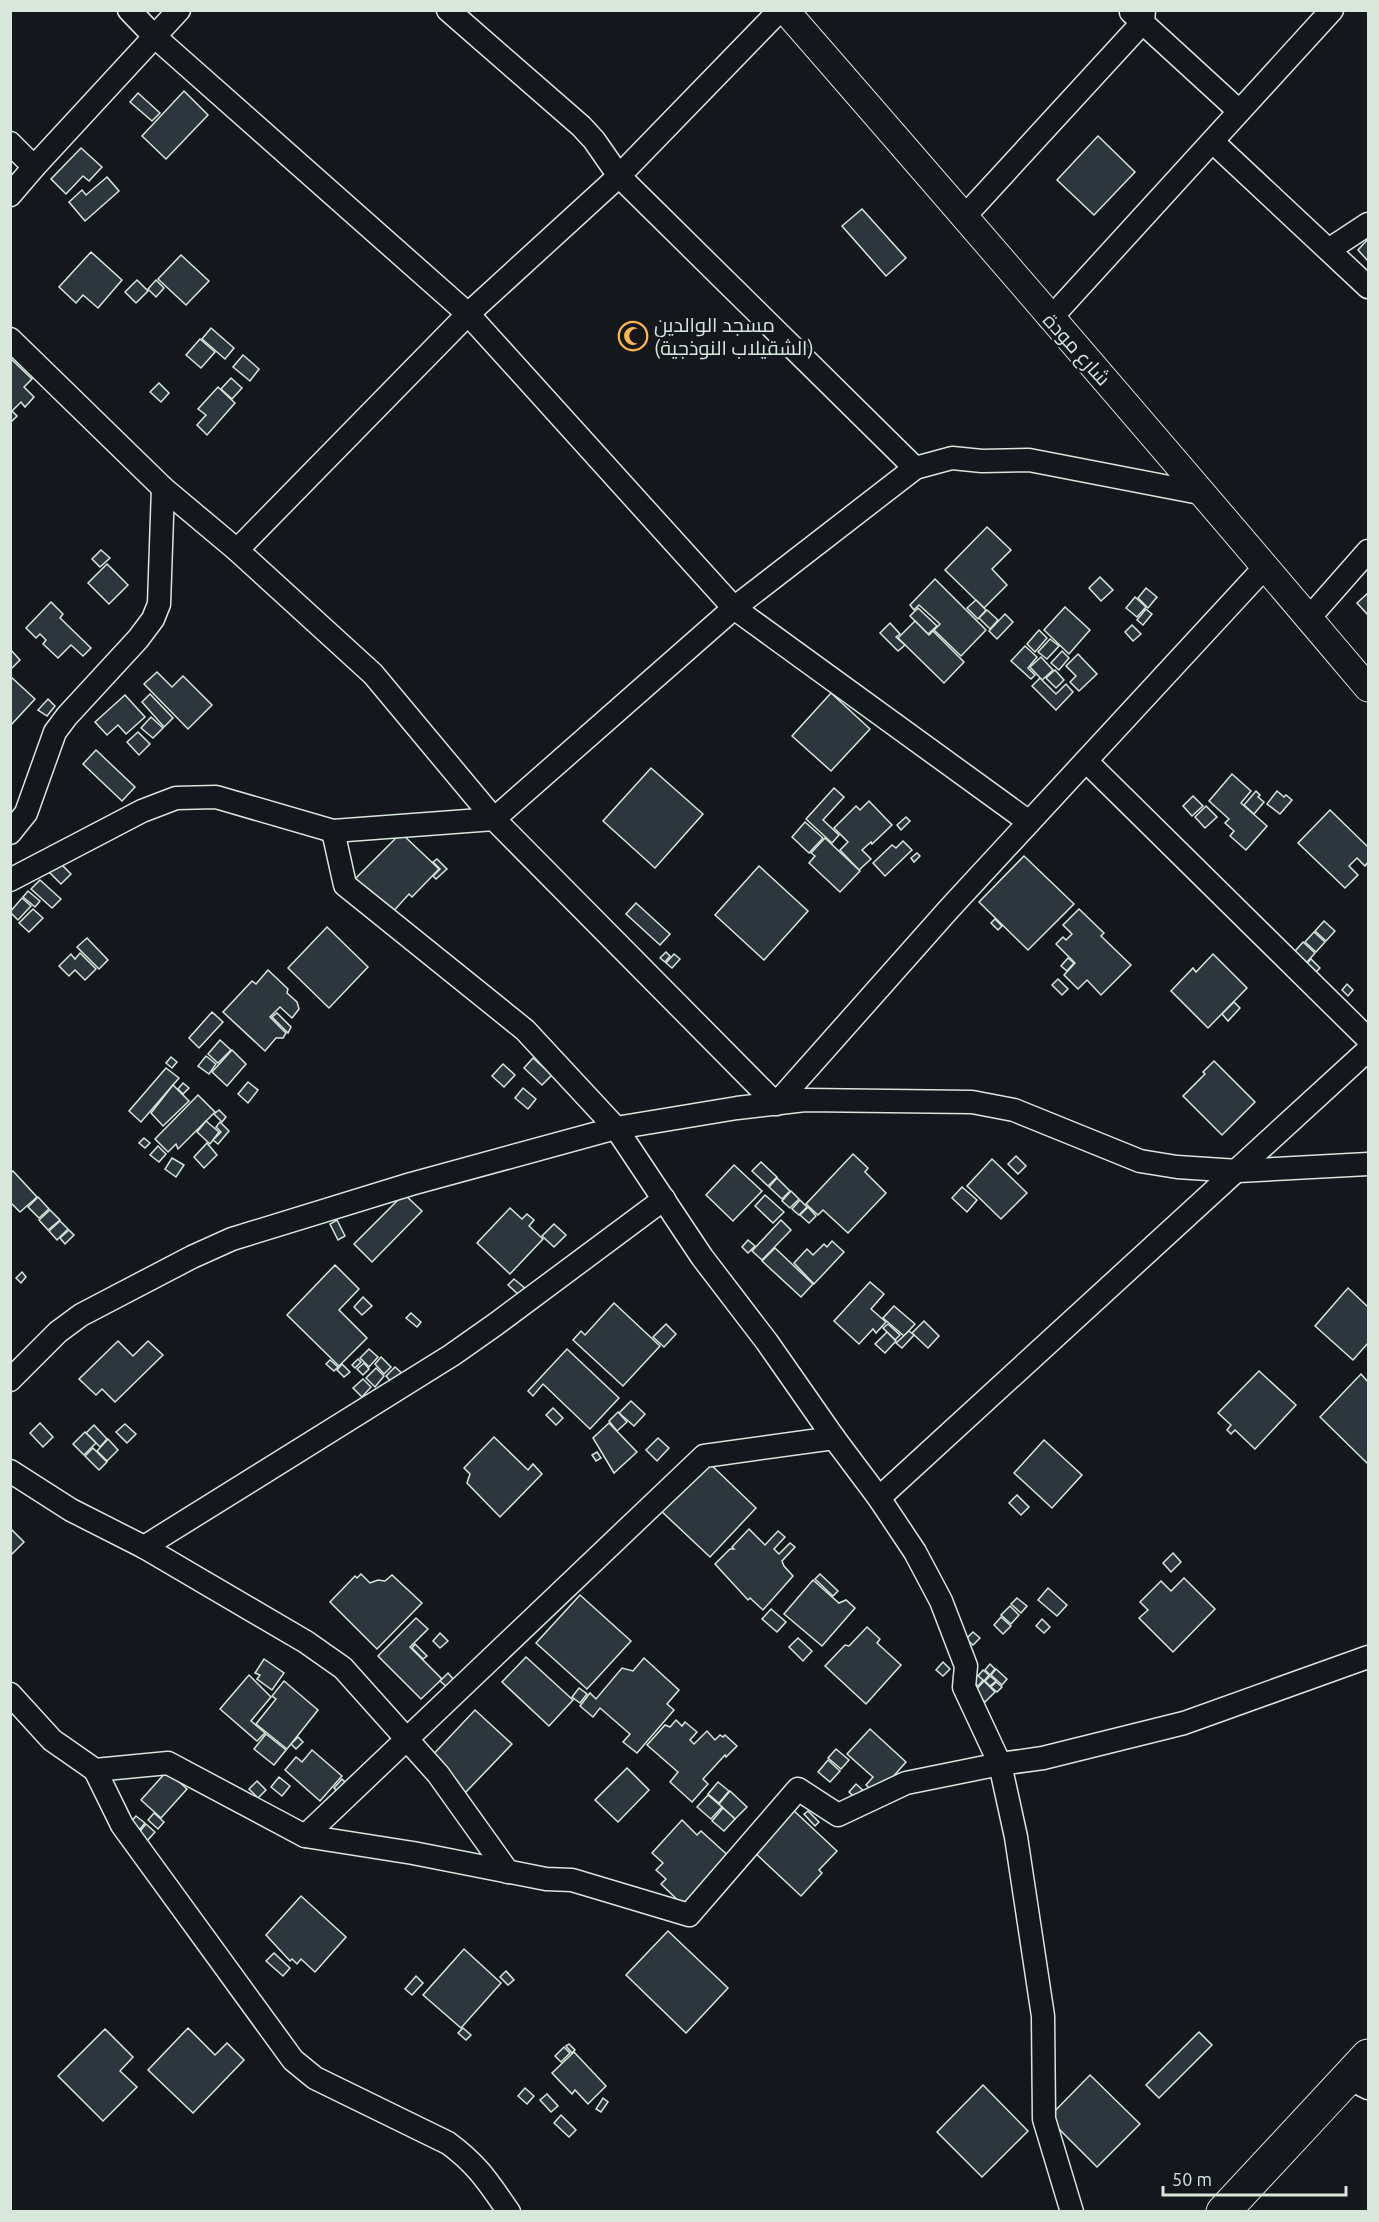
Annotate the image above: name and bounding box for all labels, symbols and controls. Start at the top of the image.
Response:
street label: شارع مودة [1036,308,1115,392]
place label: مسجد الوالدين (الشقيلاب النوذجية) [654,313,814,360]
mosque icon: مسجد الوالدين (الشقيلاب النوذجية) [617,320,649,352]
scale bar [1163,2159,1346,2197]
text: 50 m [1172,2169,1212,2189]

